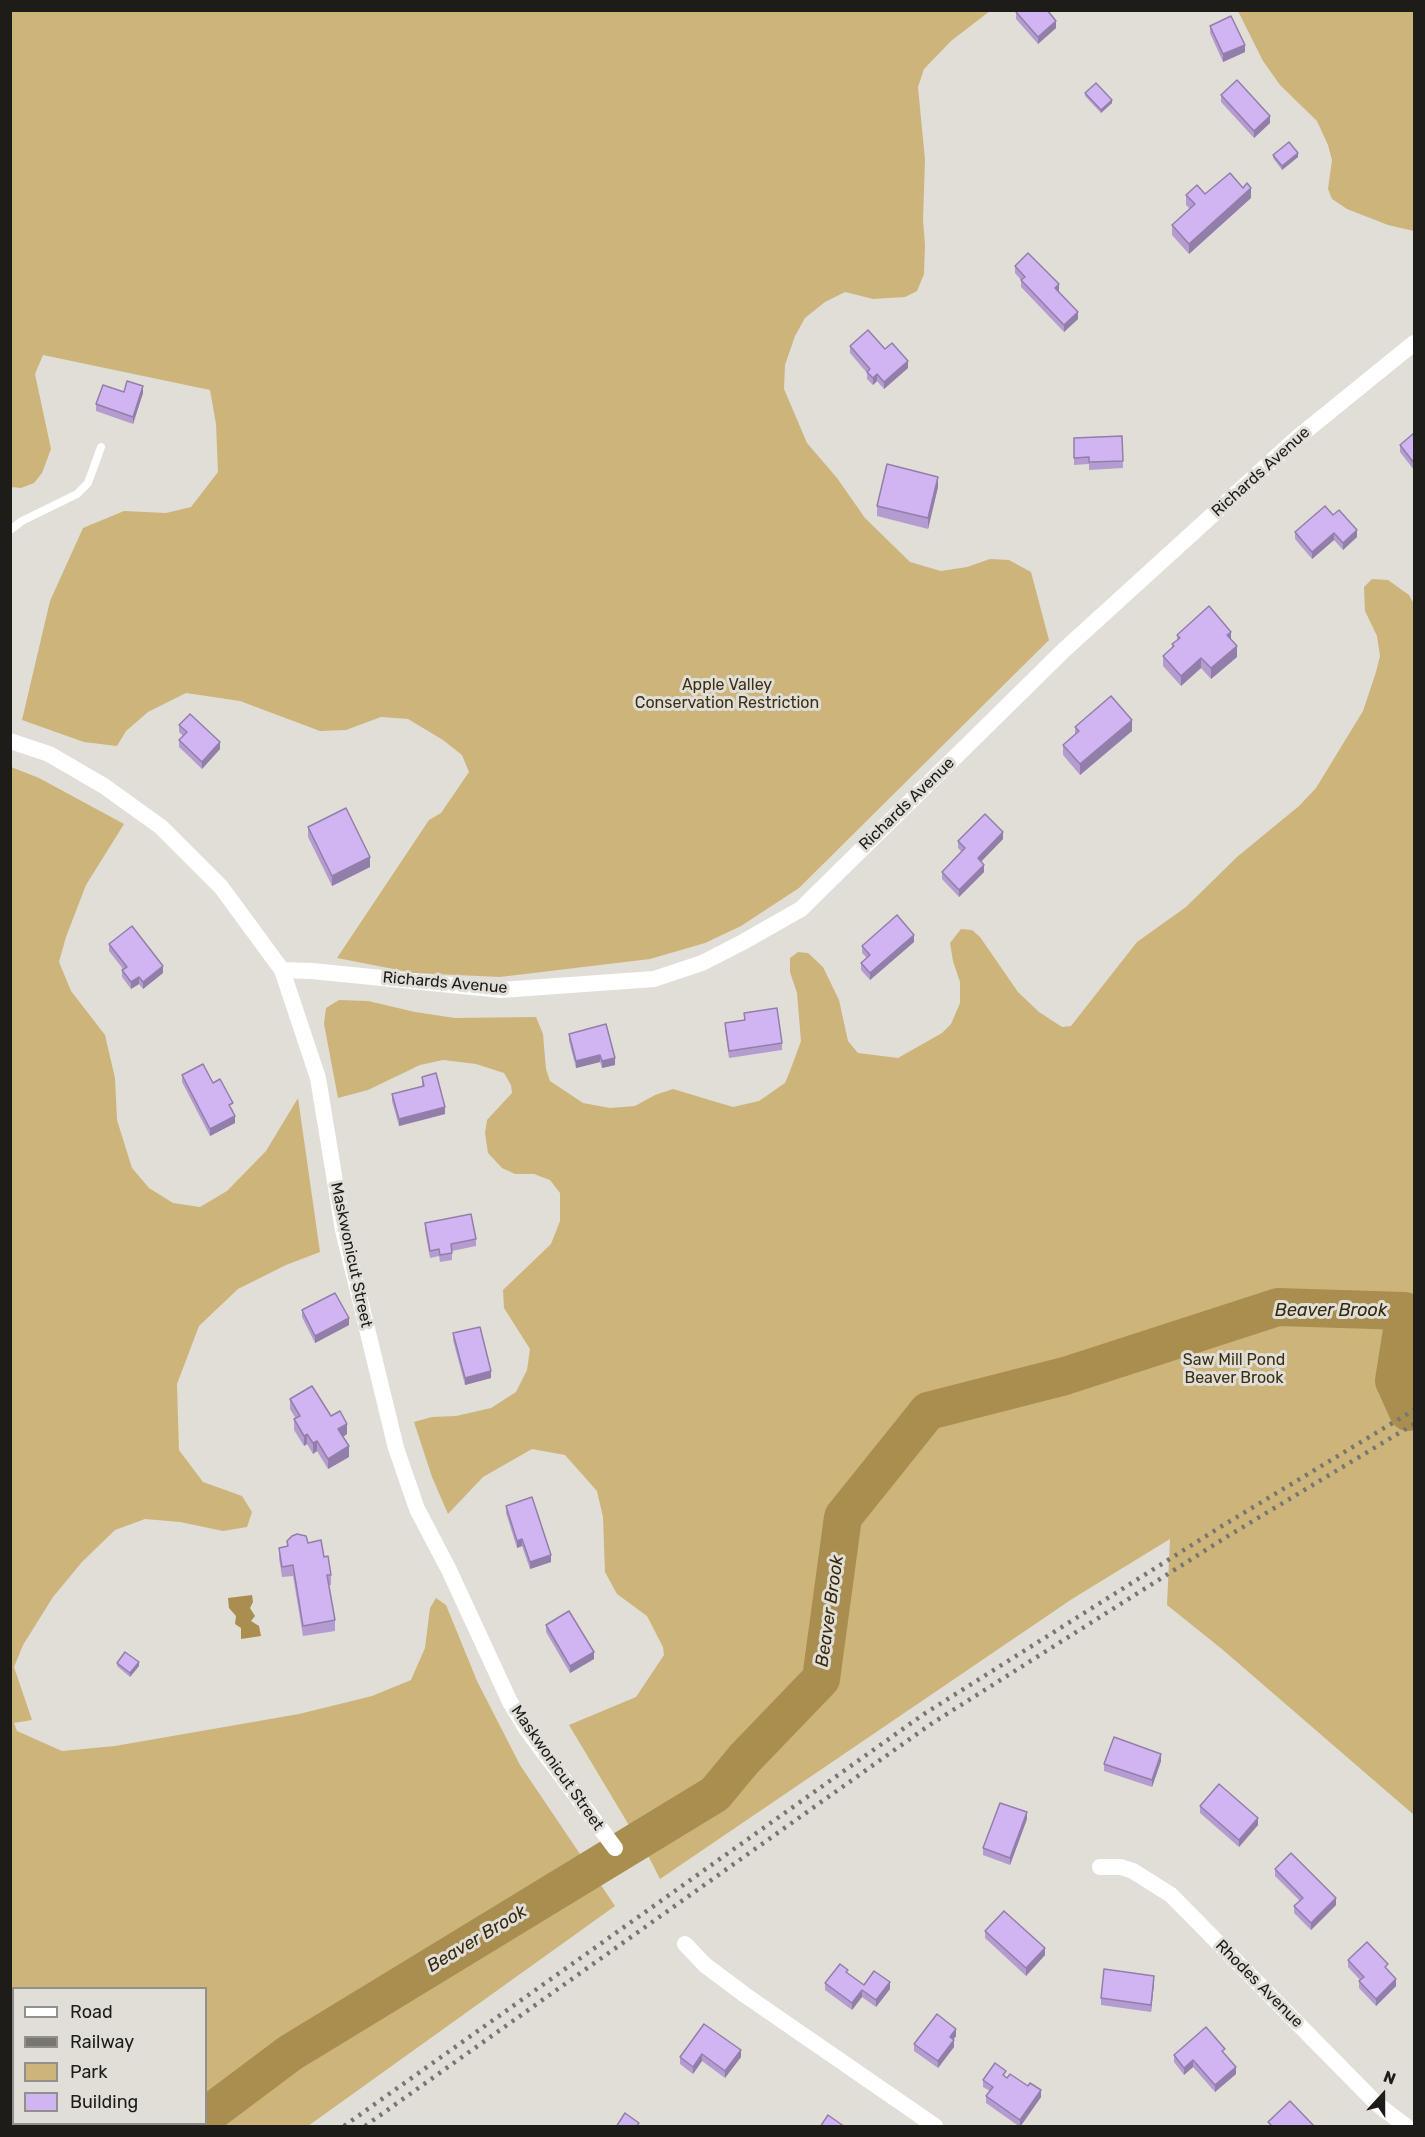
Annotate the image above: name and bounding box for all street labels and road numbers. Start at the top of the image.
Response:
street label: Richards Avenue [1208,423,1314,521]
street label: Richards Avenue [855,754,959,854]
street label: Richards Avenue [382,968,508,998]
street label: Maskwonicut Street [326,1181,376,1329]
street label: Maskwonicut Street [507,1702,607,1834]
street label: Rhodes Avenue [1211,1936,1307,2032]

